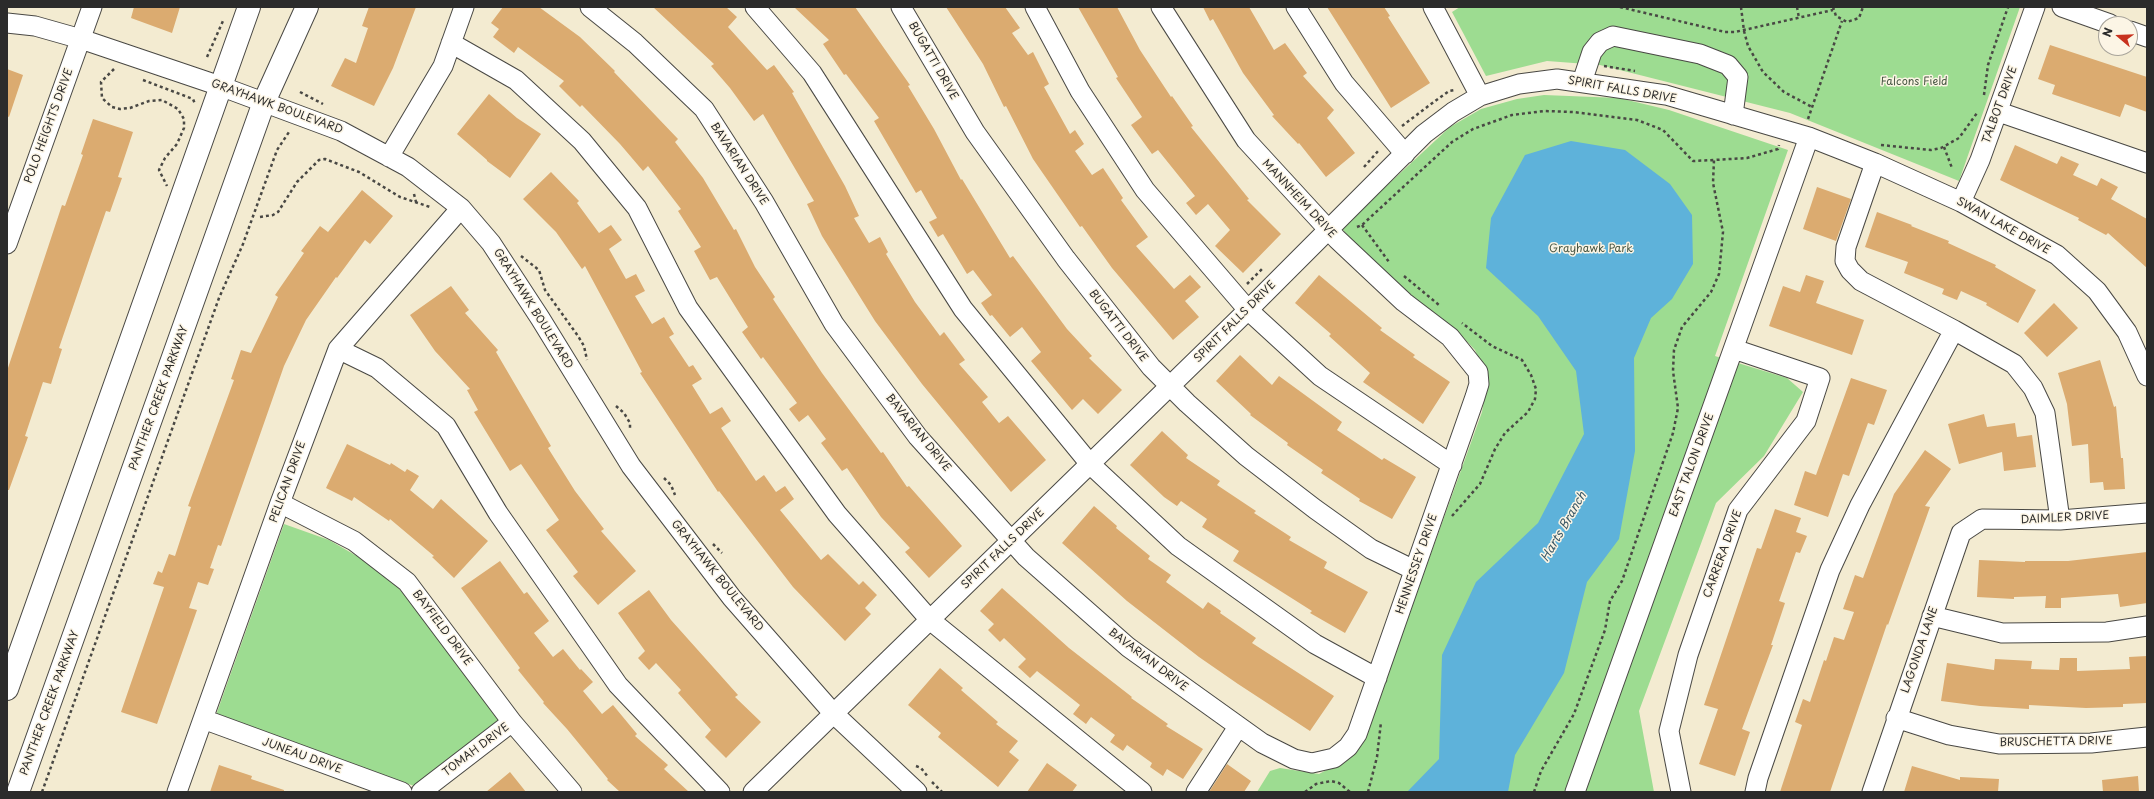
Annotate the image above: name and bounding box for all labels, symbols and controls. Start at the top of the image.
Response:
north arrow [2098,16,2138,56]
street label: BUGATTI DRIVE [905,20,961,102]
text: N [2098,25,2117,39]
street label: TALBOT DRIVE [1980,64,2020,146]
street label: POLO HEIGHTS DRIVE [22,67,76,185]
street label: SPIRIT FALLS DRIVE [1567,74,1677,106]
park label: Falcons Field [1880,75,1948,89]
street label: GRAYHAWK BOULEVARD [209,77,345,137]
street label: BAVARIAN DRIVE [707,120,771,208]
street label: MANNHEIM DRIVE [1259,157,1339,241]
street label: SWAN LAKE DRIVE [1954,195,2052,257]
park label: Grayhawk Park [1549,242,1633,256]
street label: GRAYHAWK BOULEVARD [491,247,575,371]
street label: SPIRIT FALLS DRIVE [1191,278,1279,366]
street label: BUGATTI DRIVE [1086,287,1150,365]
street label: PANTHER CREEK PARKWAY [127,324,191,472]
street label: BAVARIAN DRIVE [883,392,953,474]
street label: EAST TALON DRIVE [1667,411,1717,519]
street label: PELICAN DRIVE [267,440,309,524]
water label: Harts Branch [1538,490,1590,564]
street label: SPIRIT FALLS DRIVE [959,506,1047,592]
street label: CARRERA DRIVE [1701,508,1745,600]
street label: DAIMLER DRIVE [2020,509,2110,527]
street label: HENNESSEY DRIVE [1394,512,1440,616]
street label: GRAYHAWK BOULEVARD [668,518,766,634]
street label: BAYFIELD DRIVE [409,588,475,668]
street label: LAGONDA LANE [1899,605,1941,695]
street label: BAVARIAN DRIVE [1106,626,1190,694]
street label: PANTHER CREEK PARKWAY [18,629,82,777]
street label: TOMAH DRIVE [440,721,512,779]
street label: BRUSCHETTA DRIVE [1999,734,2113,750]
street label: JUNEAU DRIVE [260,735,344,777]

